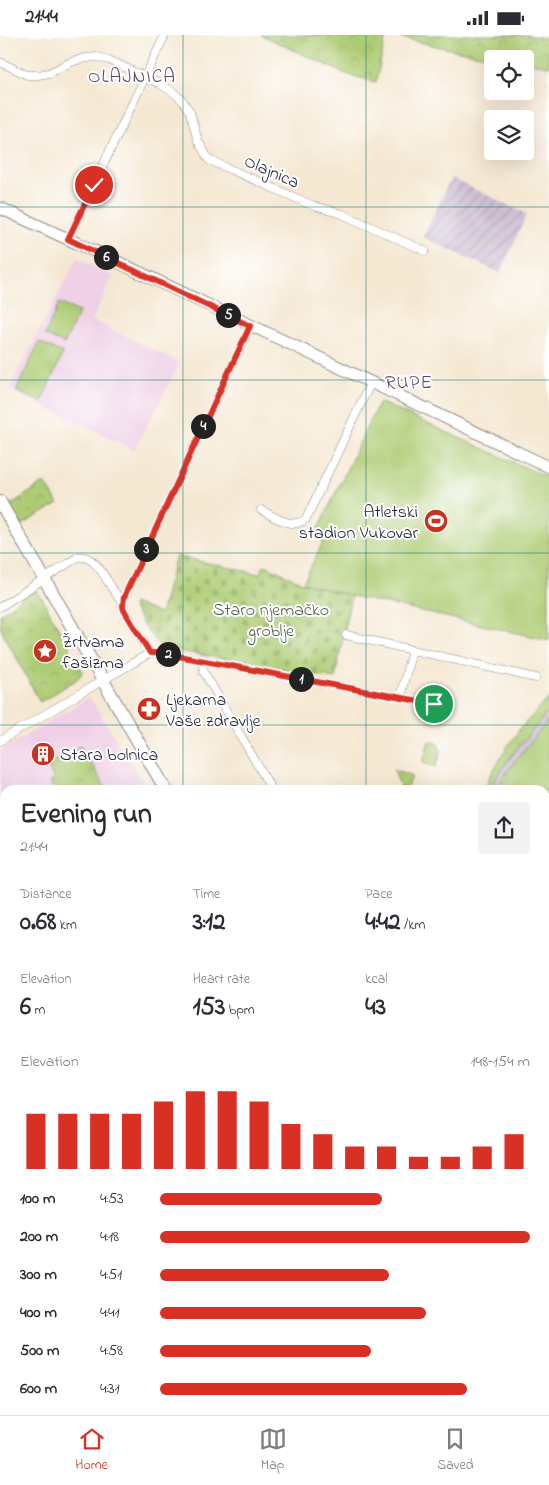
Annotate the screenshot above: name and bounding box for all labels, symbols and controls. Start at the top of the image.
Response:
text: 21:44 [25,4,58,31]
map controls [484,50,534,160]
button: locate [484,50,534,100]
district label: OLAJNICA [88,64,176,91]
button: layers [484,110,534,160]
street label: Olajnica [239,149,303,196]
pin [73,164,115,206]
icon: check [80,171,108,199]
pin: 6 [94,245,118,269]
text: 6 [103,247,110,268]
pin: 5 [216,303,240,327]
text: 5 [224,305,233,326]
district label: RUPE [385,370,433,397]
pin: 4 [190,413,216,439]
text: 4 [201,416,206,437]
place label: Atletski stadion Vukovar [299,500,418,547]
sports icon: Atletski stadion Vukovar [423,508,449,534]
pin: 3 [134,537,158,561]
text: 3 [144,539,149,560]
park label: Staro njemačko groblje [213,598,329,646]
place label: Žrtvama fašizma [62,630,124,677]
place icon: Žrtvama fašizma [32,638,58,664]
pin: 2 [156,641,180,667]
text: 2 [165,644,172,665]
pin: 1 [288,667,314,691]
text: 1 [299,669,304,690]
pin [413,683,455,725]
place label: Ljekarna Vaše zdravlje [165,688,261,735]
icon: arrive [420,690,448,718]
pharmacy icon: Ljekarna Vaše zdravlje [136,696,162,722]
building icon: Stara bolnica [30,741,56,767]
place label: Stara bolnica [60,743,158,769]
text: Evening run [20,795,152,836]
button: share [478,802,530,854]
text: 21:44 [20,835,48,859]
text: Distance [20,884,72,905]
text: Time [193,884,220,905]
text: Pace [365,884,393,905]
text: 0.68 [20,905,56,941]
text: 3:12 [193,905,225,941]
text: 4:42 [365,905,400,941]
text: km [56,915,77,936]
text: /km [400,915,425,936]
text: Elevation [20,969,71,990]
text: Heart rate [193,969,250,990]
text: kcal [365,969,388,990]
text: 6 [20,990,31,1026]
text: 153 [193,990,225,1026]
text: 43 [365,990,386,1026]
text: m [31,1000,45,1021]
text: bpm [225,1000,255,1021]
text: Elevation [20,1050,79,1074]
text: 148–154 m [470,1050,530,1074]
text: 100 m [20,1187,55,1211]
text: 4:53 [100,1187,124,1211]
text: 200 m [20,1225,58,1249]
text: 4:18 [100,1225,119,1249]
text: 300 m [20,1263,57,1287]
text: 4:51 [100,1263,122,1287]
text: 400 m [20,1301,57,1325]
text: 4:41 [100,1301,120,1325]
text: 500 m [20,1339,59,1363]
text: 4:58 [100,1339,123,1363]
text: 600 m [20,1377,57,1401]
text: 4:31 [100,1377,120,1401]
tab: Home [75,1425,108,1476]
tab: Map [259,1425,287,1476]
tab: Saved [437,1425,474,1476]

